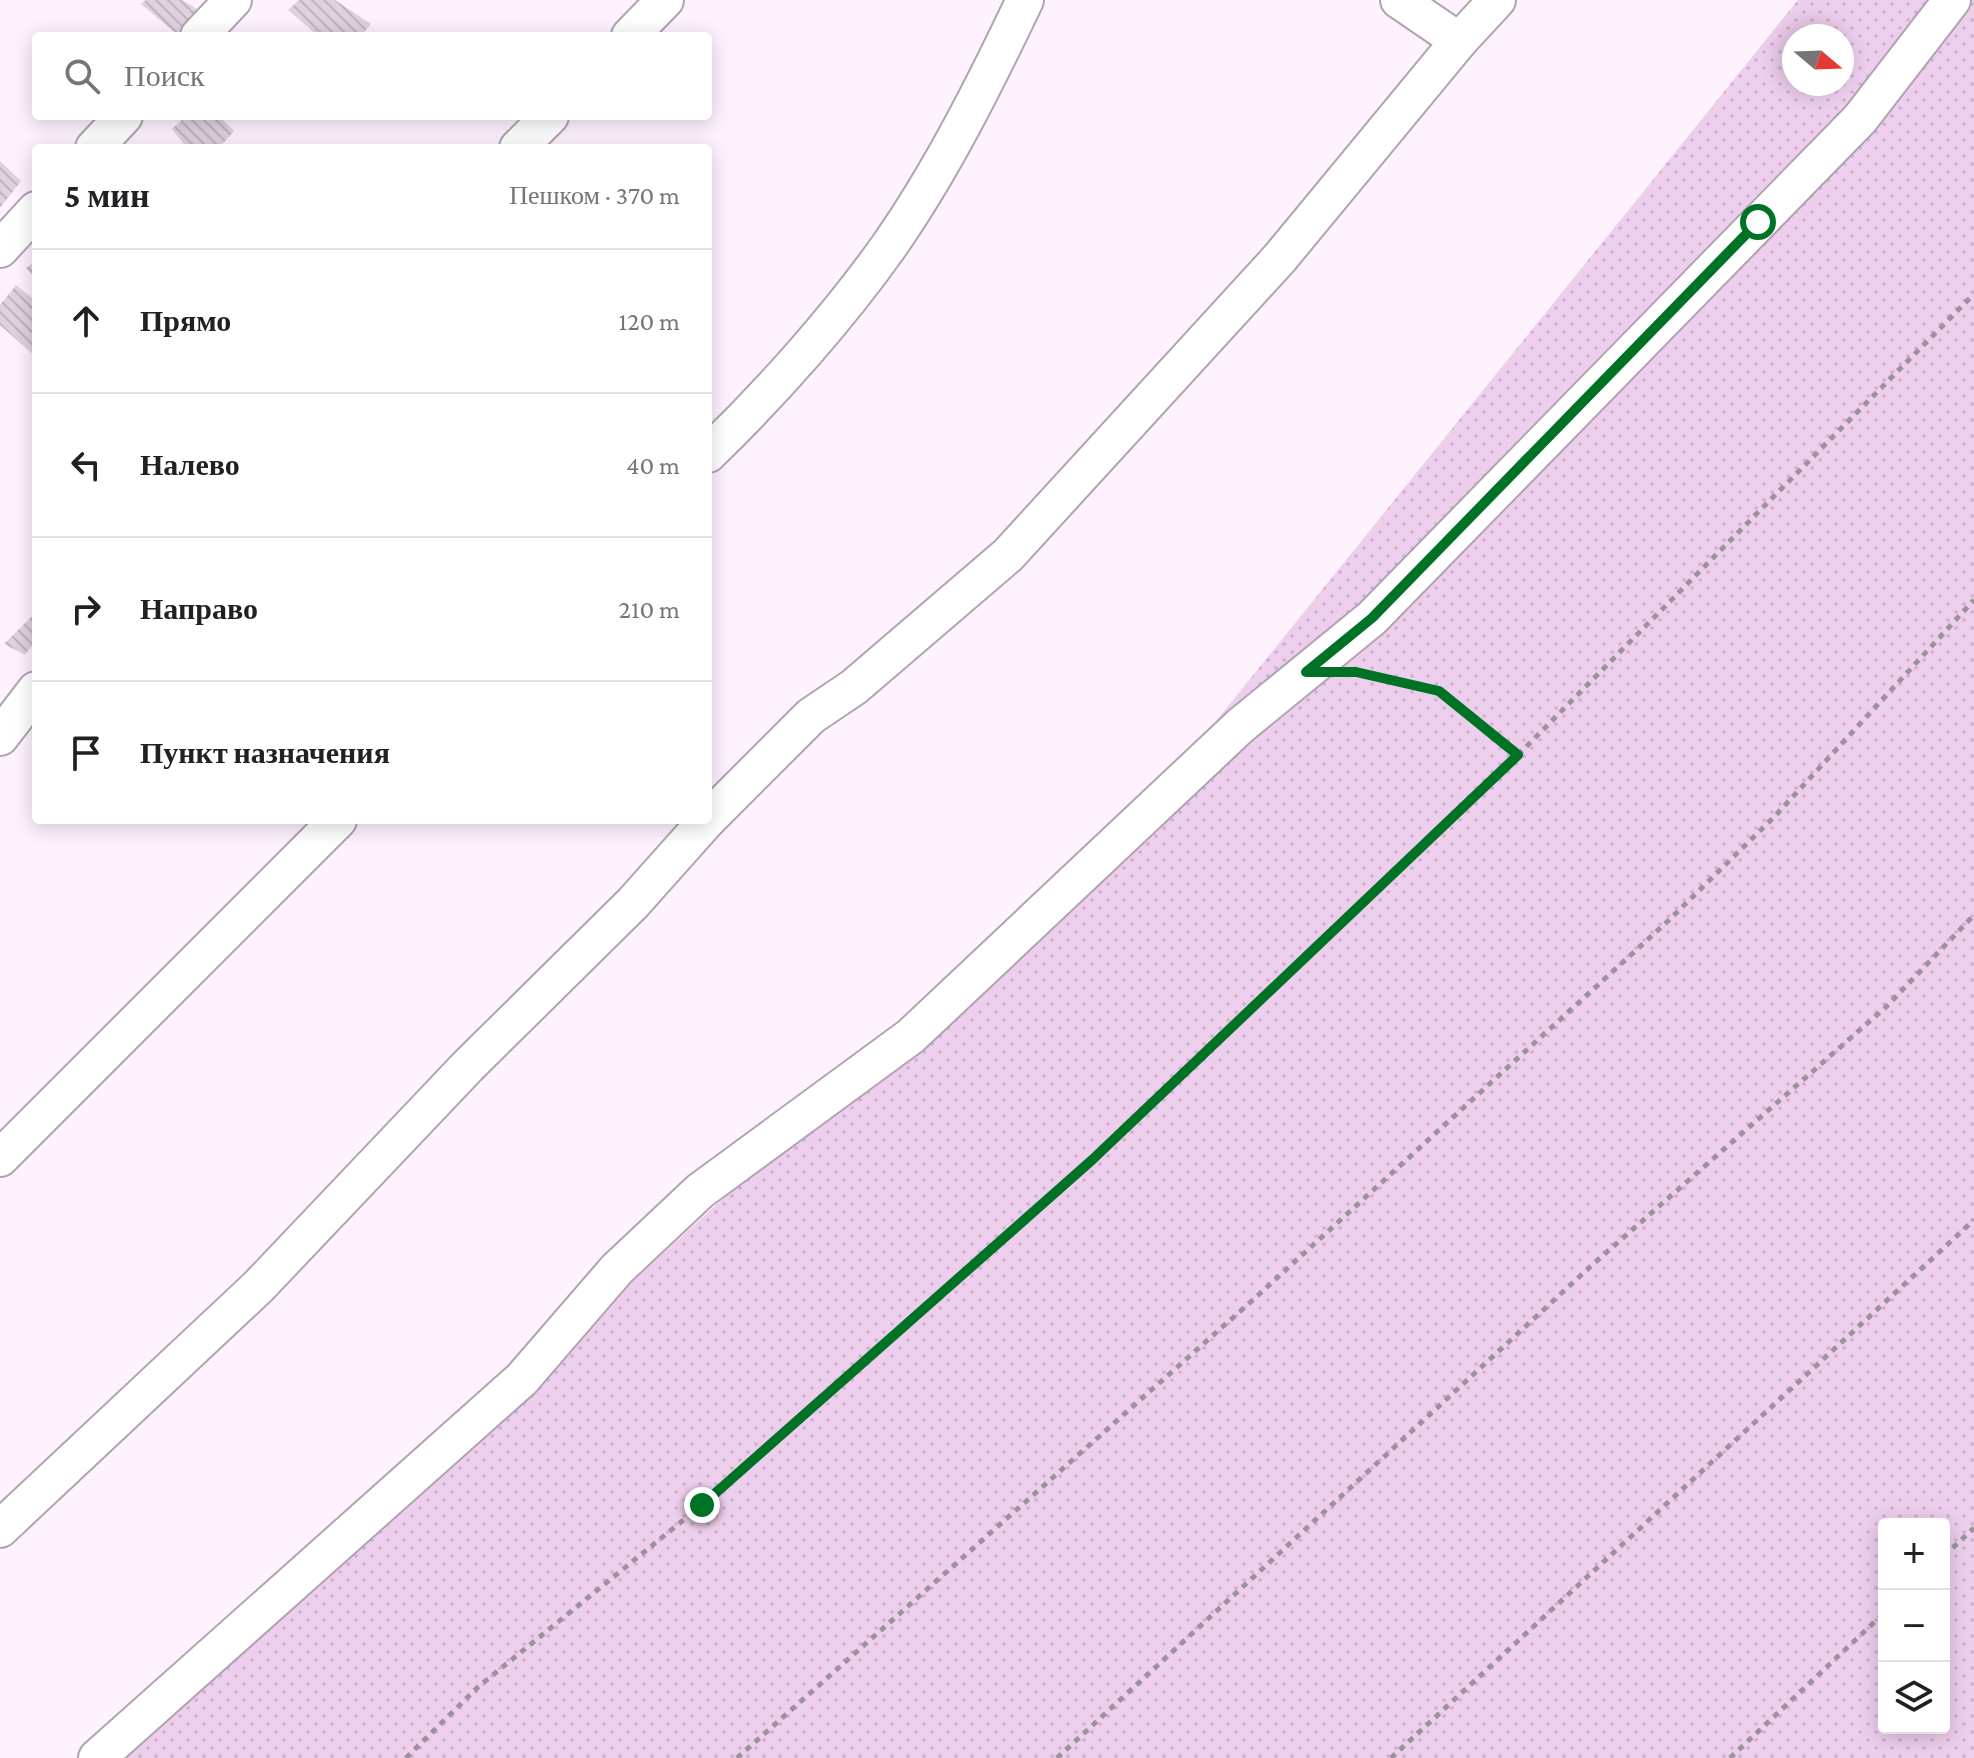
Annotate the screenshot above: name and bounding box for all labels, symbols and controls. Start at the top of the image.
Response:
north arrow [1782,24,1854,96]
search box [32,32,712,120]
icon: search [60,54,104,98]
text: Поиск [124,59,205,92]
text: 5 мин [64,177,150,214]
text: Пешком · 370 m [509,181,680,210]
route start [1740,204,1776,240]
icon: ahead [64,299,108,343]
text: Прямо [140,304,231,337]
text: 120 m [619,307,680,336]
icon: left [64,443,108,487]
text: Налево [140,448,240,481]
text: 40 m [626,451,680,480]
icon: right [64,587,108,631]
text: Направо [140,592,258,625]
text: 210 m [619,595,680,624]
icon: arrive [64,731,108,775]
text: Пункт назначения [140,736,390,769]
route end [684,1487,720,1523]
map controls [1878,1518,1950,1734]
button: + [1878,1518,1950,1590]
button: − [1878,1590,1950,1662]
button: layers [1878,1662,1950,1734]

